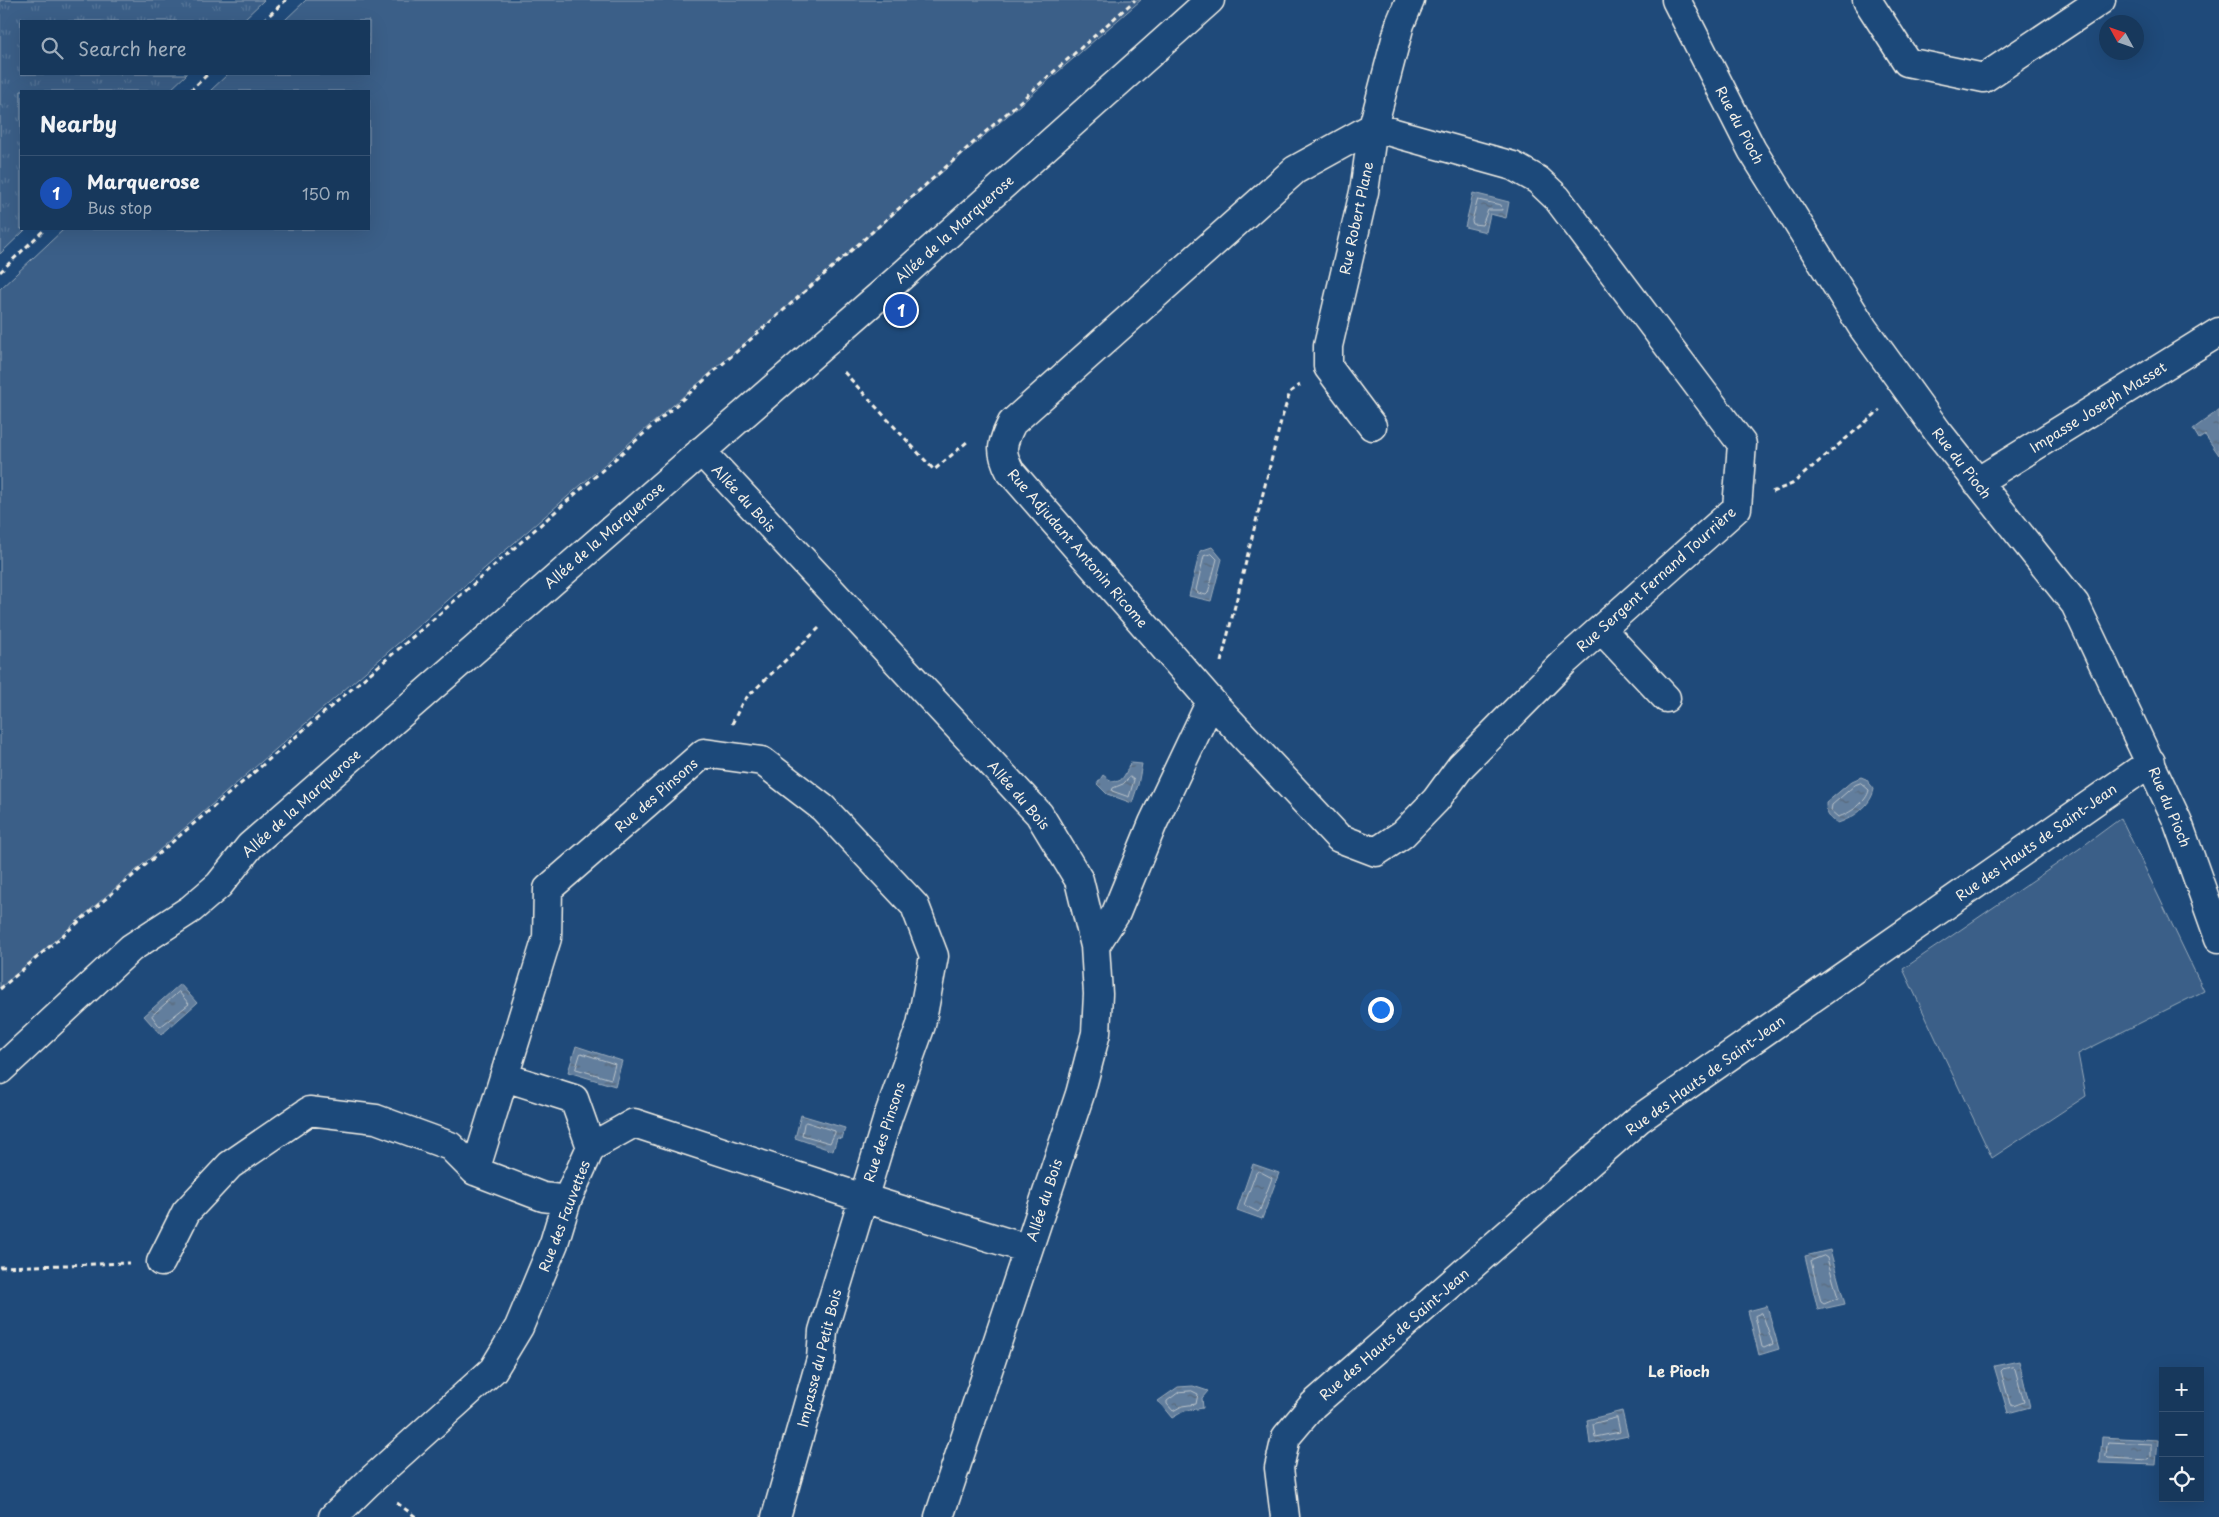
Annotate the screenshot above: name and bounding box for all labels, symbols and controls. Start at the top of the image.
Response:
north arrow [2099,15,2144,60]
search box [20,20,370,75]
icon: search [38,34,66,62]
text: Search here [78,34,187,62]
street label: Rue du Pioch [1711,82,1769,168]
text: Nearby [40,107,117,139]
street label: Rue Robert Plane [1334,159,1378,277]
text: Marquerose [87,167,200,195]
street label: Allée de la Marquerose [890,170,1018,288]
text: 1 [52,181,60,205]
text: 150 m [302,181,350,205]
text: Bus stop [87,195,152,219]
pin: 1 [885,291,917,329]
street label: Impasse Joseph Masset [2026,356,2170,458]
street label: Rue du Pioch [1927,423,1997,503]
street label: Allée du Bois [707,460,781,536]
street label: Rue Adjudant Antonin Ricome [1003,464,1153,632]
street label: Allée de la Marquerose [539,477,669,593]
street label: Rue Sergent Fernand Tourrière [1572,501,1741,656]
street label: Allée de la Marquerose [237,744,365,862]
street label: Rue des Pinsons [610,753,702,837]
street label: Allée du Bois [983,756,1055,834]
street label: Rue du Pioch [2144,763,2196,851]
street label: Rue des Hauts de Saint-Jean [1951,778,2121,906]
your location [1368,997,1394,1023]
street label: Rue des Hauts de Saint-Jean [1621,1010,1789,1140]
street label: Rue des Pinsons [858,1079,910,1185]
street label: Allée du Bois [1021,1156,1067,1244]
street label: Rue des Fauvettes [533,1157,595,1275]
street label: Rue des Hauts de Saint-Jean [1314,1263,1474,1405]
street label: Impasse du Petit Bois [792,1287,846,1429]
district label: Le Pioch [1648,1359,1710,1382]
map controls [2159,1367,2204,1502]
button: + [2159,1367,2204,1412]
button: − [2159,1412,2204,1457]
button: locate [2159,1457,2204,1502]

